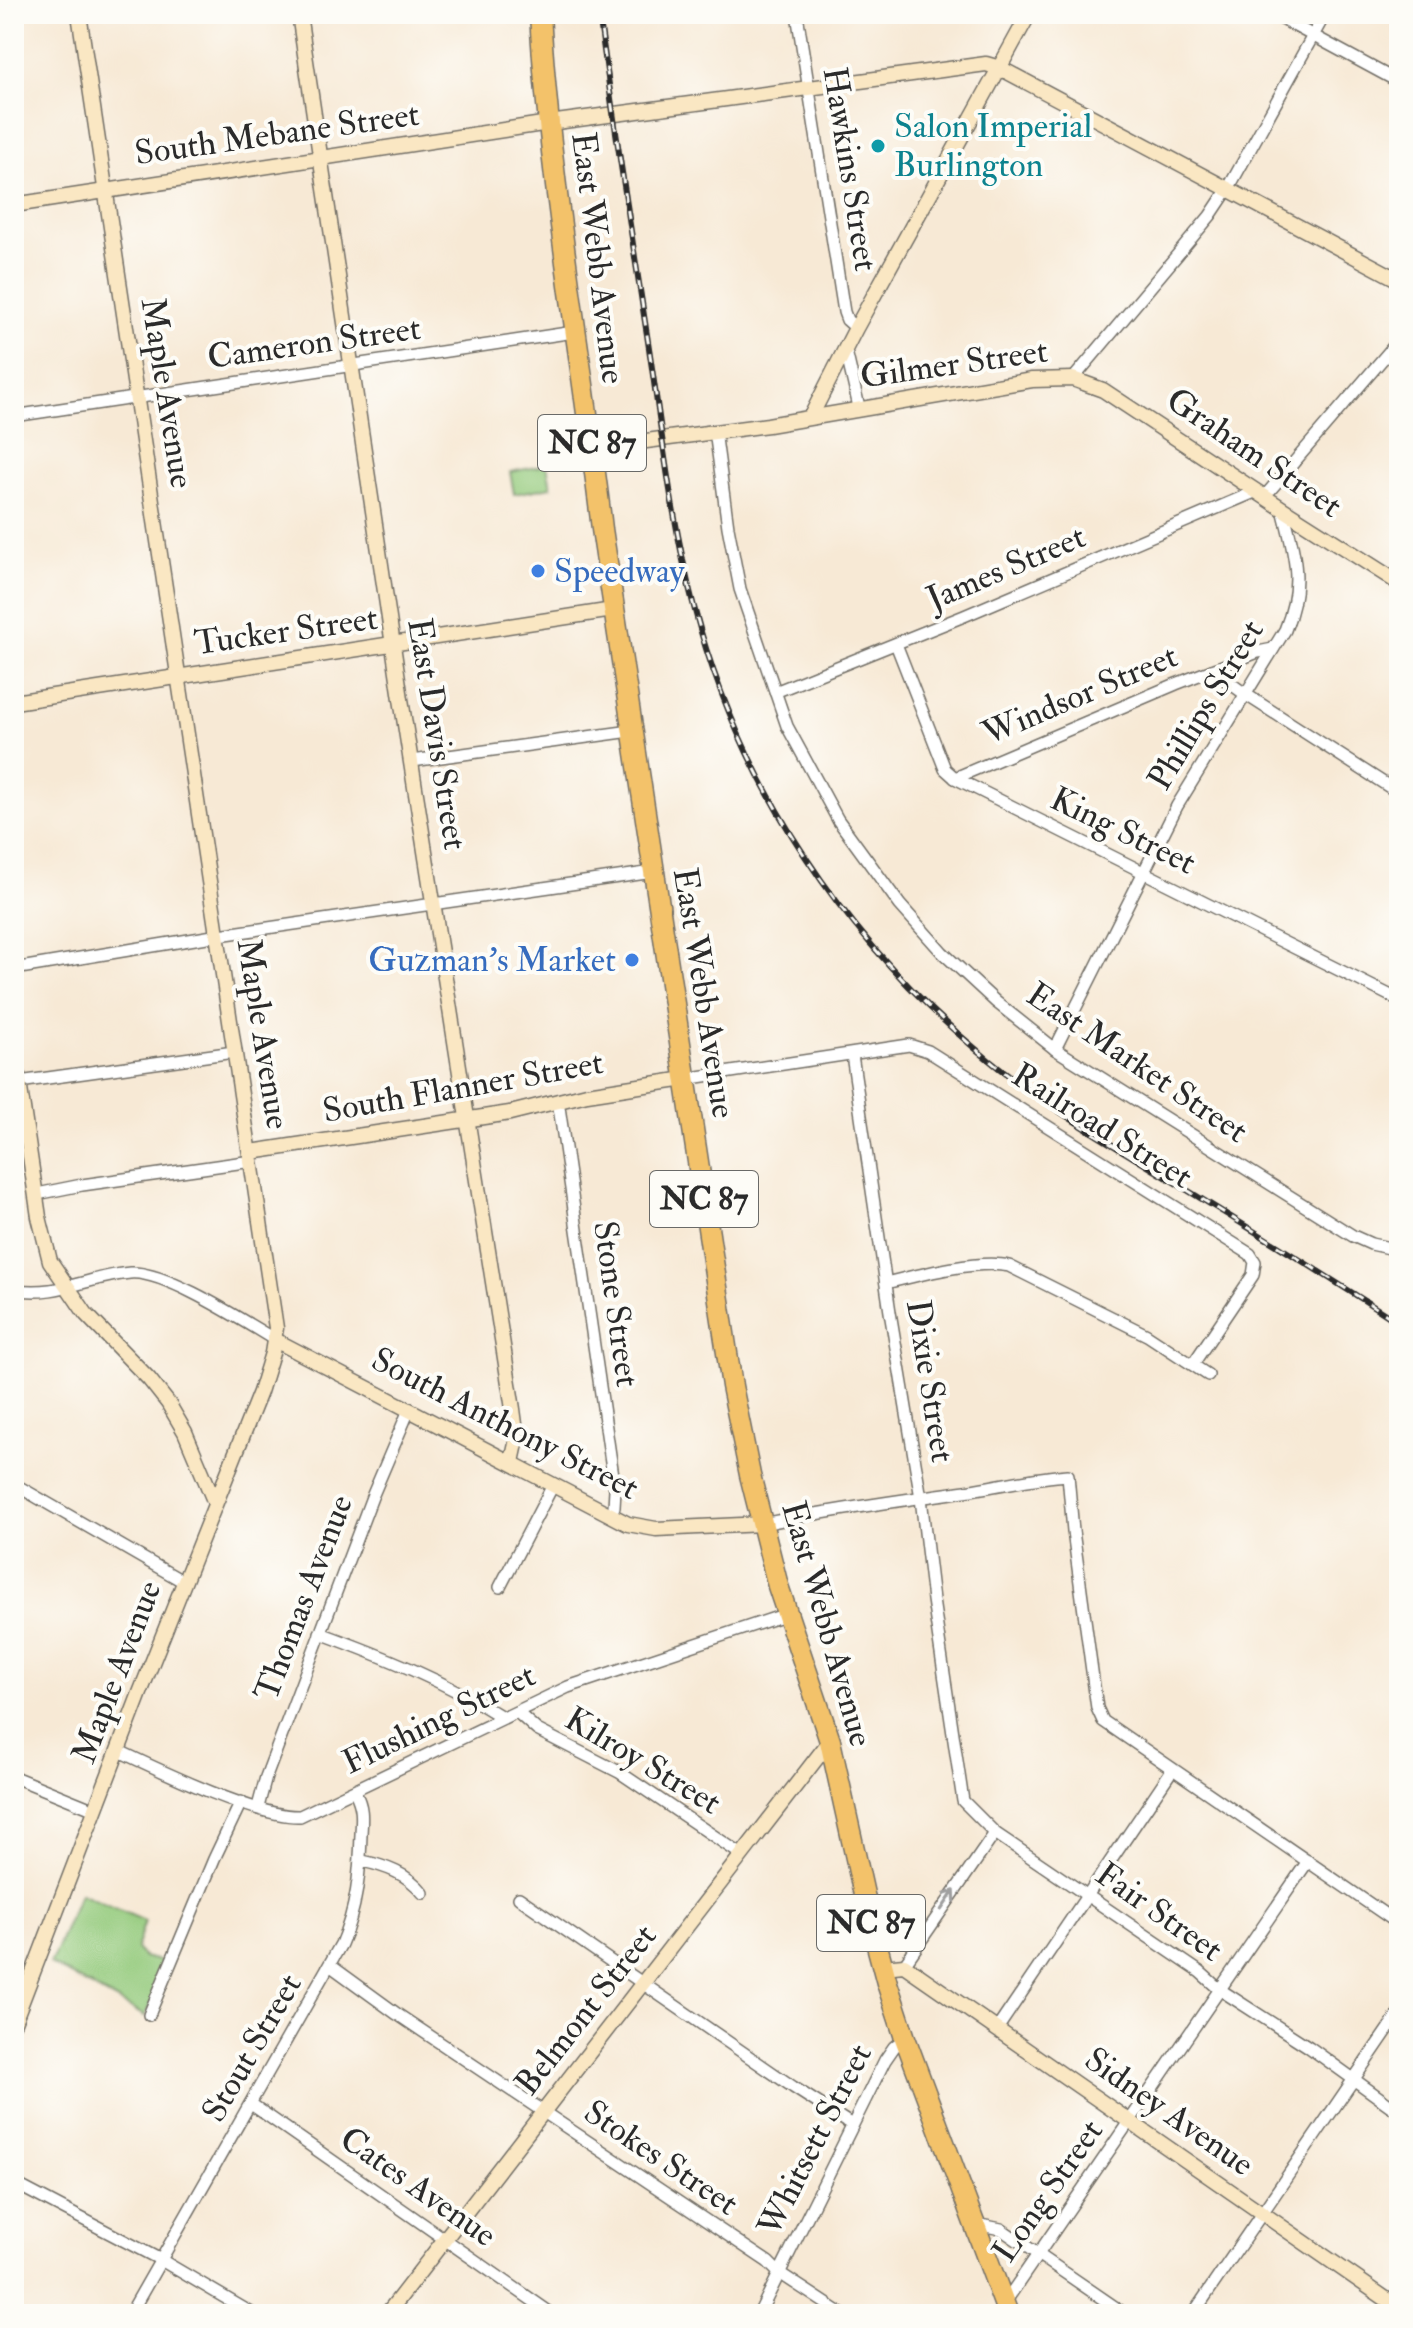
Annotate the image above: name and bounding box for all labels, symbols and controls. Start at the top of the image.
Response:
street label: Hawkins Street [813,64,887,274]
street label: South Mebane Street [132,93,422,175]
place label: Salon Imperial Burlington [894,105,1093,187]
street label: East Webb Avenue [561,130,635,386]
marker: Salon Imperial Burlington [869,137,887,155]
street label: Maple Avenue [131,295,203,491]
street label: Cameron Street [205,307,423,379]
street label: Gilmer Street [858,330,1050,398]
street label: Graham Street [1158,379,1350,527]
road number: NC 87 [538,415,646,471]
street label: James Street [919,515,1092,621]
place label: Speedway [554,550,686,593]
marker: Speedway [529,562,547,580]
street label: Tucker Street [192,597,380,665]
street label: Phillips Street [1138,612,1274,798]
street label: East Davis Street [397,615,477,853]
street label: Windsor Street [975,635,1184,756]
street label: King Street [1043,777,1203,885]
street label: East Webb Avenue [663,865,745,1121]
street label: Maple Avenue [227,936,299,1132]
place label: Guzman's Market [368,939,616,982]
marker: Guzman's Market [623,951,641,969]
street label: East Market Street [1018,973,1256,1153]
street label: South Flanner Street [320,1041,606,1133]
street label: Railroad Street [1004,1053,1200,1199]
road number: NC 87 [650,1171,758,1227]
street label: Stone Street [583,1218,649,1390]
street label: Dixie Street [896,1297,964,1465]
street label: South Anthony Street [364,1338,646,1510]
street label: Thomas Avenue [245,1489,363,1707]
street label: East Webb Avenue [771,1496,883,1752]
street label: Maple Avenue [63,1575,171,1769]
street label: Flushing Street [336,1654,542,1784]
street label: Kilroy Street [557,1698,729,1824]
street label: Fair Street [1087,1853,1231,1971]
one-way arrow [940,1890,956,1912]
road number: NC 87 [817,1895,925,1951]
street label: Belmont Street [506,1916,666,2104]
street label: Stout Street [192,1966,312,2130]
street label: Whitsett Street [748,2037,882,2244]
street label: Sidney Avenue [1076,2038,1262,2186]
street label: Stokes Street [576,2091,746,2225]
street label: Long Street [983,2111,1113,2271]
street label: Cates Avenue [331,2117,505,2257]

